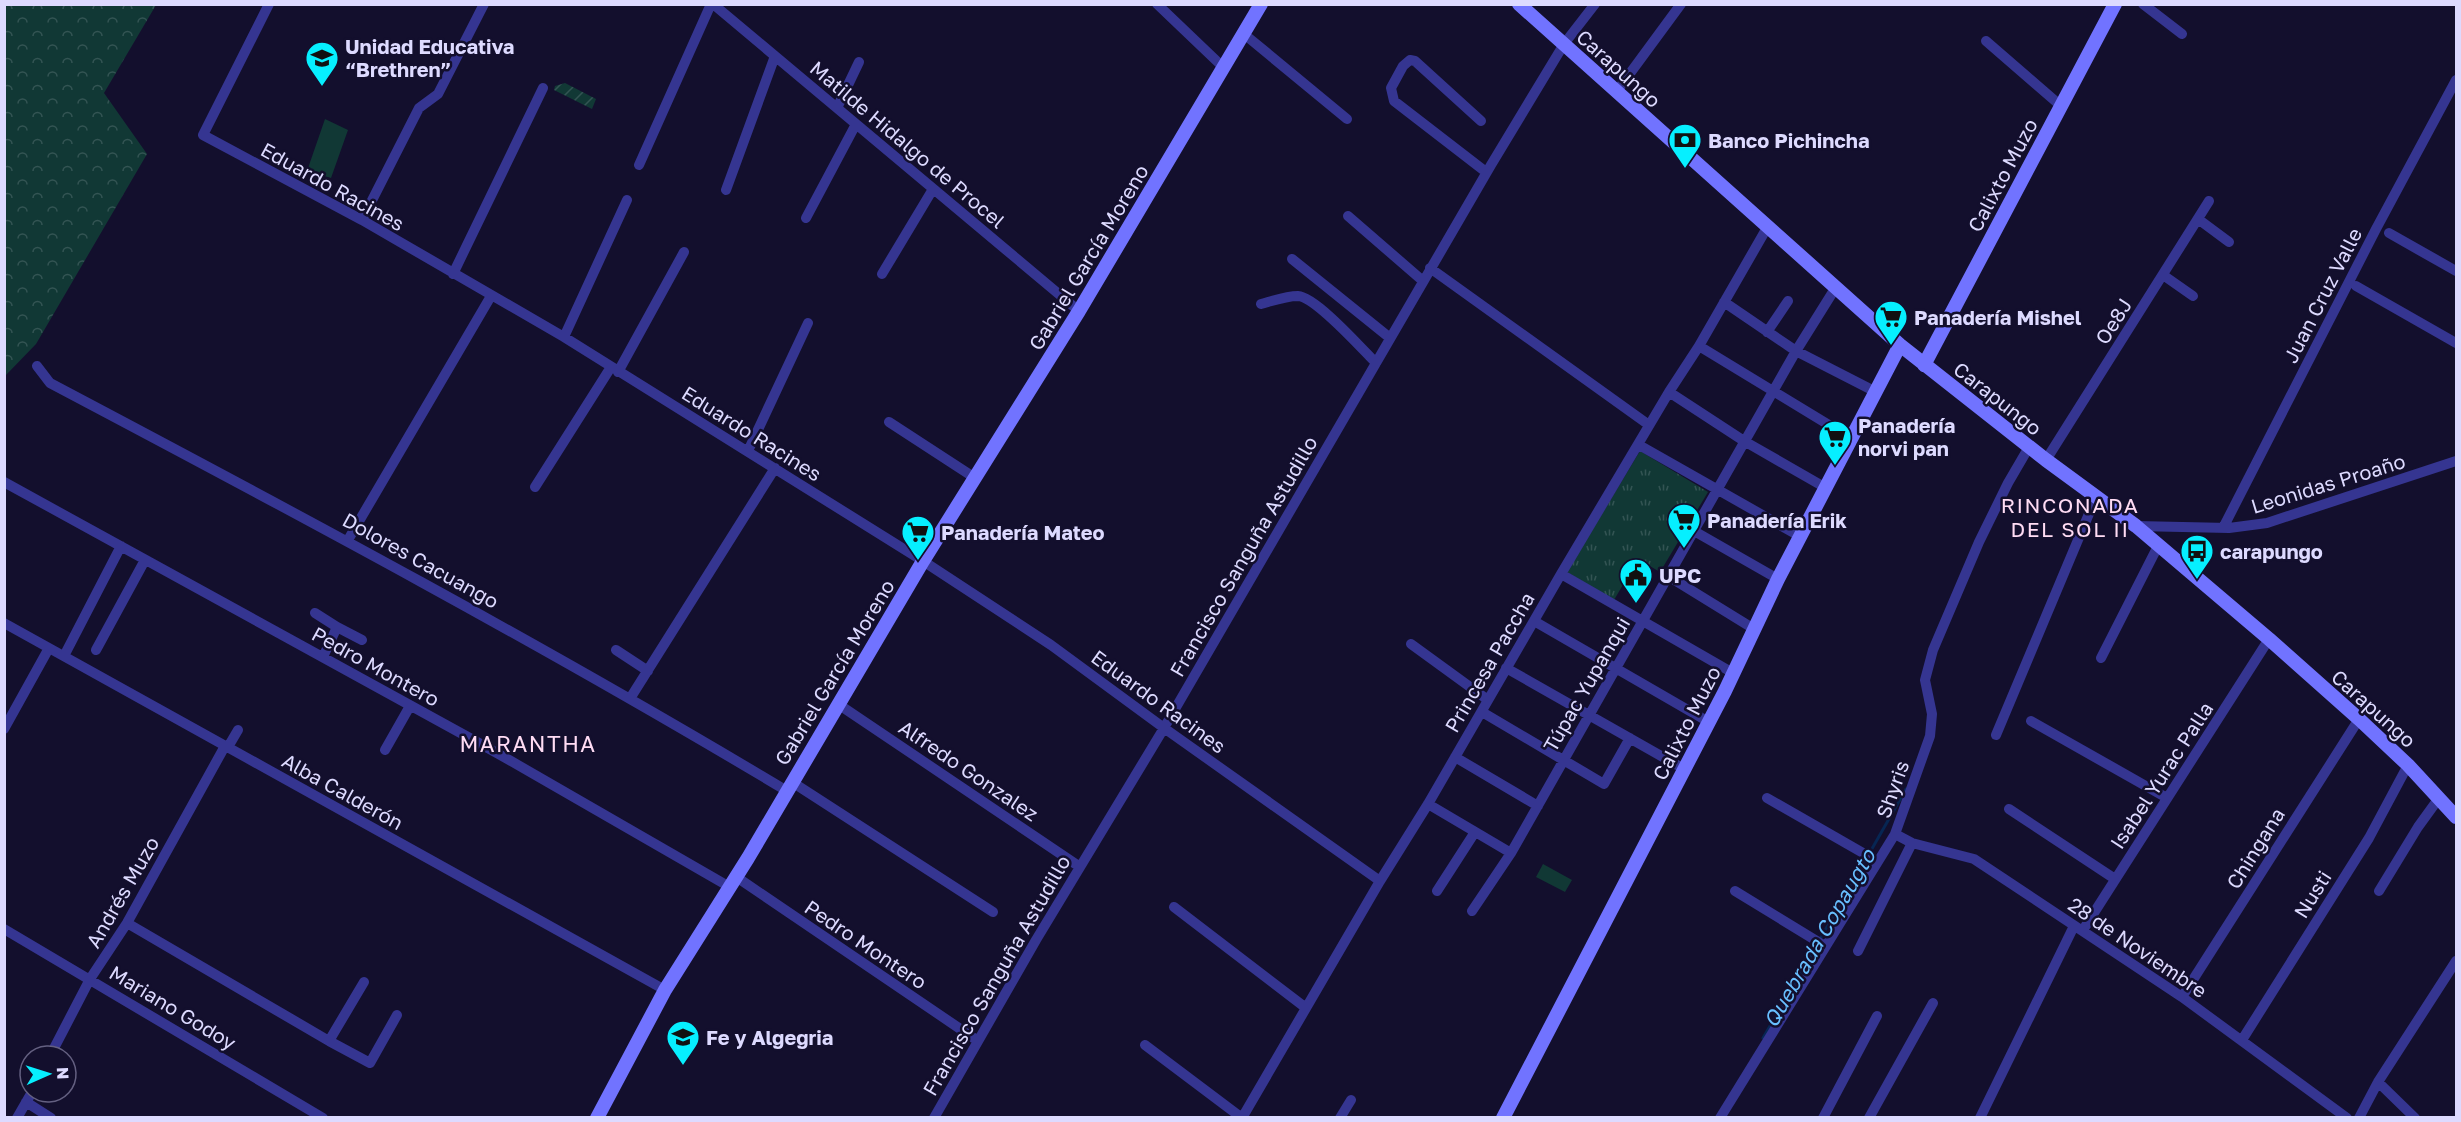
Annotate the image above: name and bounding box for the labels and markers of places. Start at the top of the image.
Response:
place label: Unidad Educativa “Brethren” [345,34,514,81]
school or university icon: Unidad Educativa “Brethren” [304,40,340,87]
bank icon: Banco Pichincha [1667,122,1703,169]
place label: Banco Pichincha [1708,128,1870,152]
supermarket icon: Panadería Mishel [1873,299,1909,346]
place label: Panadería Mishel [1914,305,2082,329]
place label: Panadería norvi pan [1858,413,1955,460]
supermarket icon: Panadería norvi pan [1817,419,1853,466]
supermarket icon: Panadería Erik [1666,502,1702,549]
place label: Panadería Erik [1707,508,1847,532]
supermarket icon: Panadería Mateo [900,514,936,561]
place label: Panadería Mateo [941,520,1105,544]
bus stop icon: carapungo [2179,533,2215,580]
place label: carapungo [2220,539,2323,563]
public building icon: UPC [1618,557,1654,604]
place label: UPC [1659,563,1701,587]
school or university icon: Fe y Algegria [665,1019,701,1066]
place label: Fe y Algegria [706,1025,833,1049]

